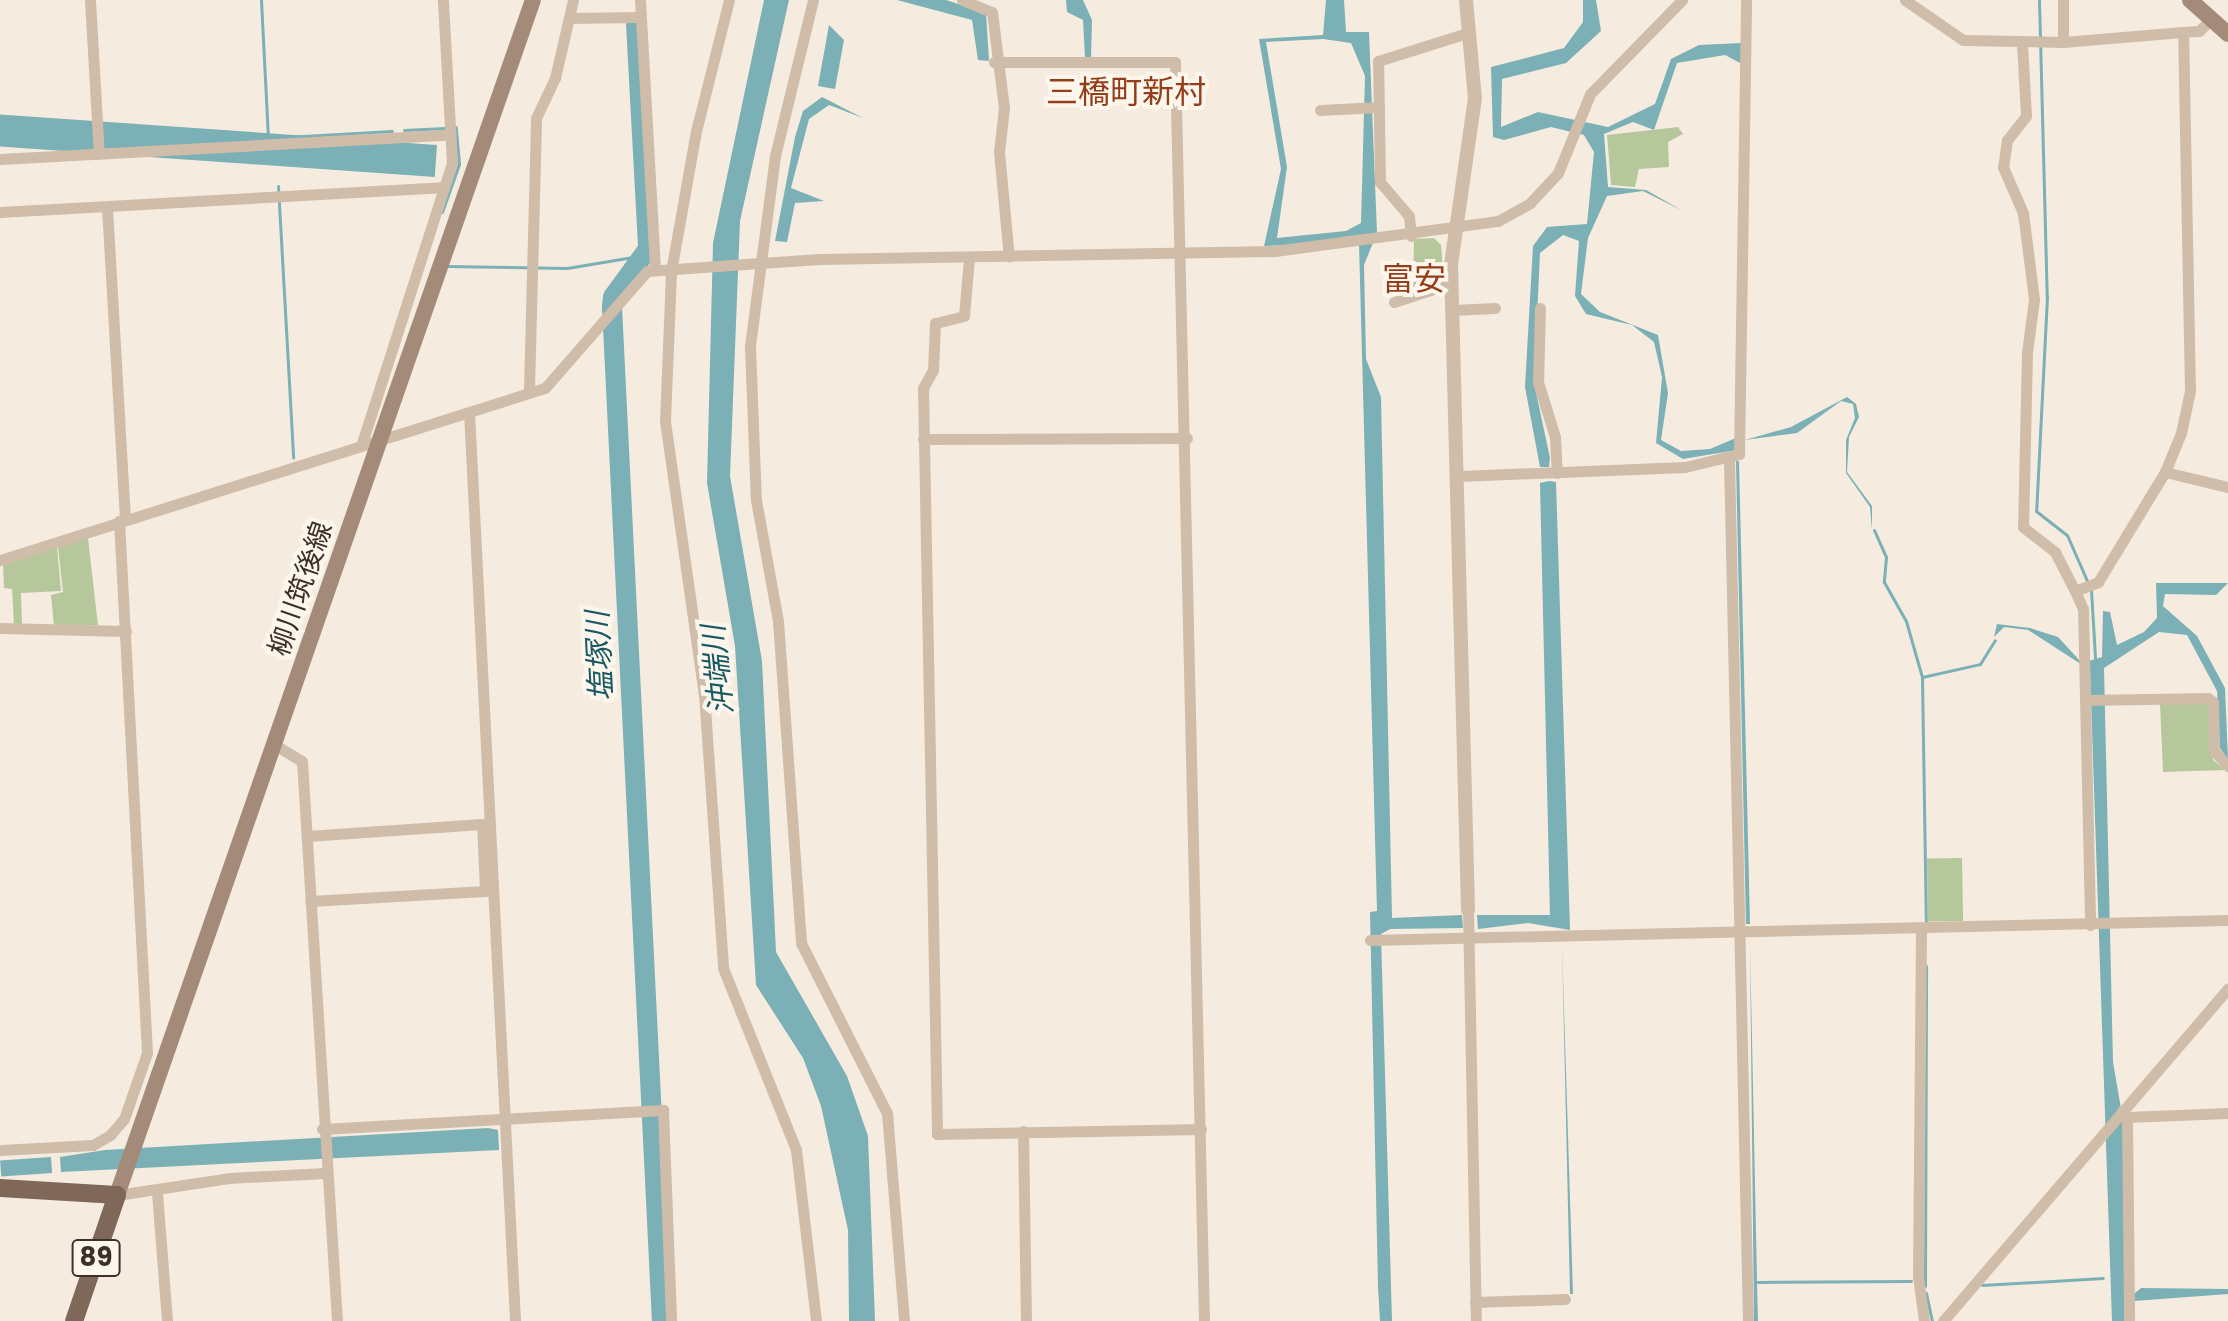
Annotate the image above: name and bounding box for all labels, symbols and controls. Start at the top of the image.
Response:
district label: 三橋町新村 [1046,73,1206,111]
district label: 富安 [1382,260,1446,298]
street label: 柳川筑後線 [262,517,340,661]
water label: 塩塚川 [580,610,620,702]
water label: 沖端川 [695,623,741,717]
road number: 89 [70,1236,122,1280]

